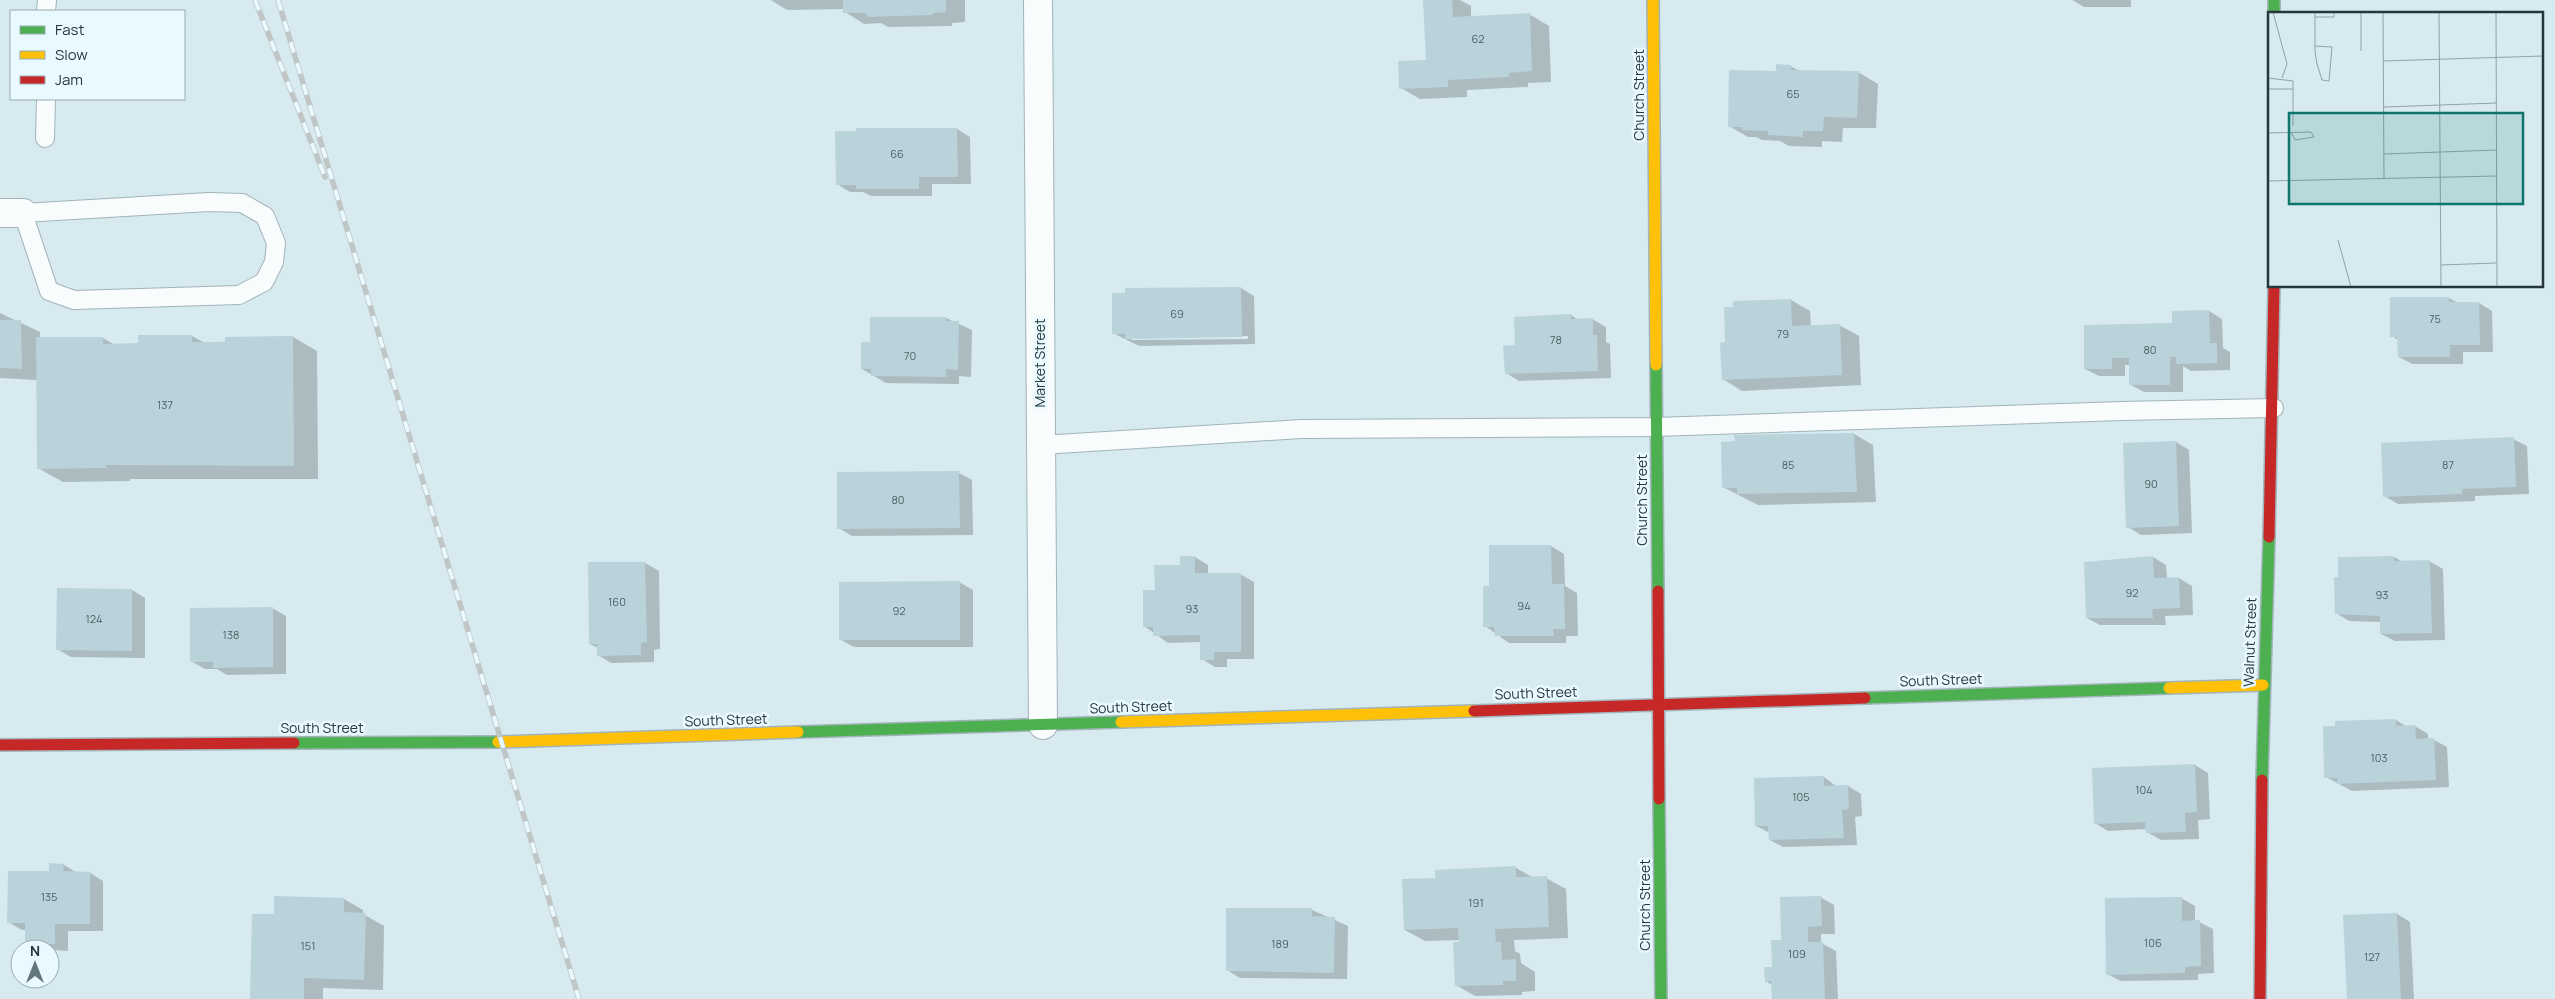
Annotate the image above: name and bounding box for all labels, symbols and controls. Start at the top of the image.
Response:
legend [10,10,185,100]
inset map [2268,12,2542,288]
text: Fast [55,19,84,40]
house number: 62 [1471,31,1485,46]
text: Slow [55,44,88,65]
street label: Church Street [1629,49,1648,141]
text: Jam [55,69,83,90]
house number: 65 [1786,86,1800,101]
house number: 66 [890,146,904,161]
house number: 69 [1170,306,1184,321]
house number: 75 [2429,311,2441,326]
street label: Market Street [1030,318,1049,408]
house number: 79 [1777,326,1789,341]
house number: 78 [1550,332,1562,347]
house number: 80 [2143,342,2157,357]
house number: 70 [904,348,916,363]
house number: 137 [157,397,173,412]
street label: Church Street [1632,454,1651,546]
house number: 85 [1782,457,1794,472]
house number: 87 [2442,457,2454,472]
house number: 90 [2144,476,2158,491]
house number: 80 [891,492,905,507]
house number: 92 [2125,585,2139,600]
house number: 93 [2376,587,2388,602]
house number: 160 [608,594,626,609]
street label: Walnut Street [2238,596,2261,687]
house number: 94 [1517,598,1531,613]
house number: 93 [1186,601,1198,616]
house number: 92 [892,603,906,618]
house number: 124 [86,611,102,626]
house number: 138 [223,627,239,642]
street label: South Street [1899,669,1983,690]
street label: South Street [1494,682,1578,703]
street label: South Street [1089,696,1173,717]
street label: South Street [684,709,768,730]
street label: South Street [280,718,364,737]
house number: 103 [2370,750,2388,765]
house number: 104 [2135,782,2153,797]
house number: 105 [1792,789,1810,804]
street label: Church Street [1635,859,1654,951]
house number: 135 [41,889,57,904]
house number: 191 [1468,895,1484,910]
house number: 106 [2144,935,2162,950]
house number: 189 [1271,936,1289,951]
house number: 151 [301,938,315,953]
north arrow [10,939,60,989]
text: N [30,941,40,960]
house number: 109 [1788,946,1806,961]
house number: 127 [2364,949,2380,964]

